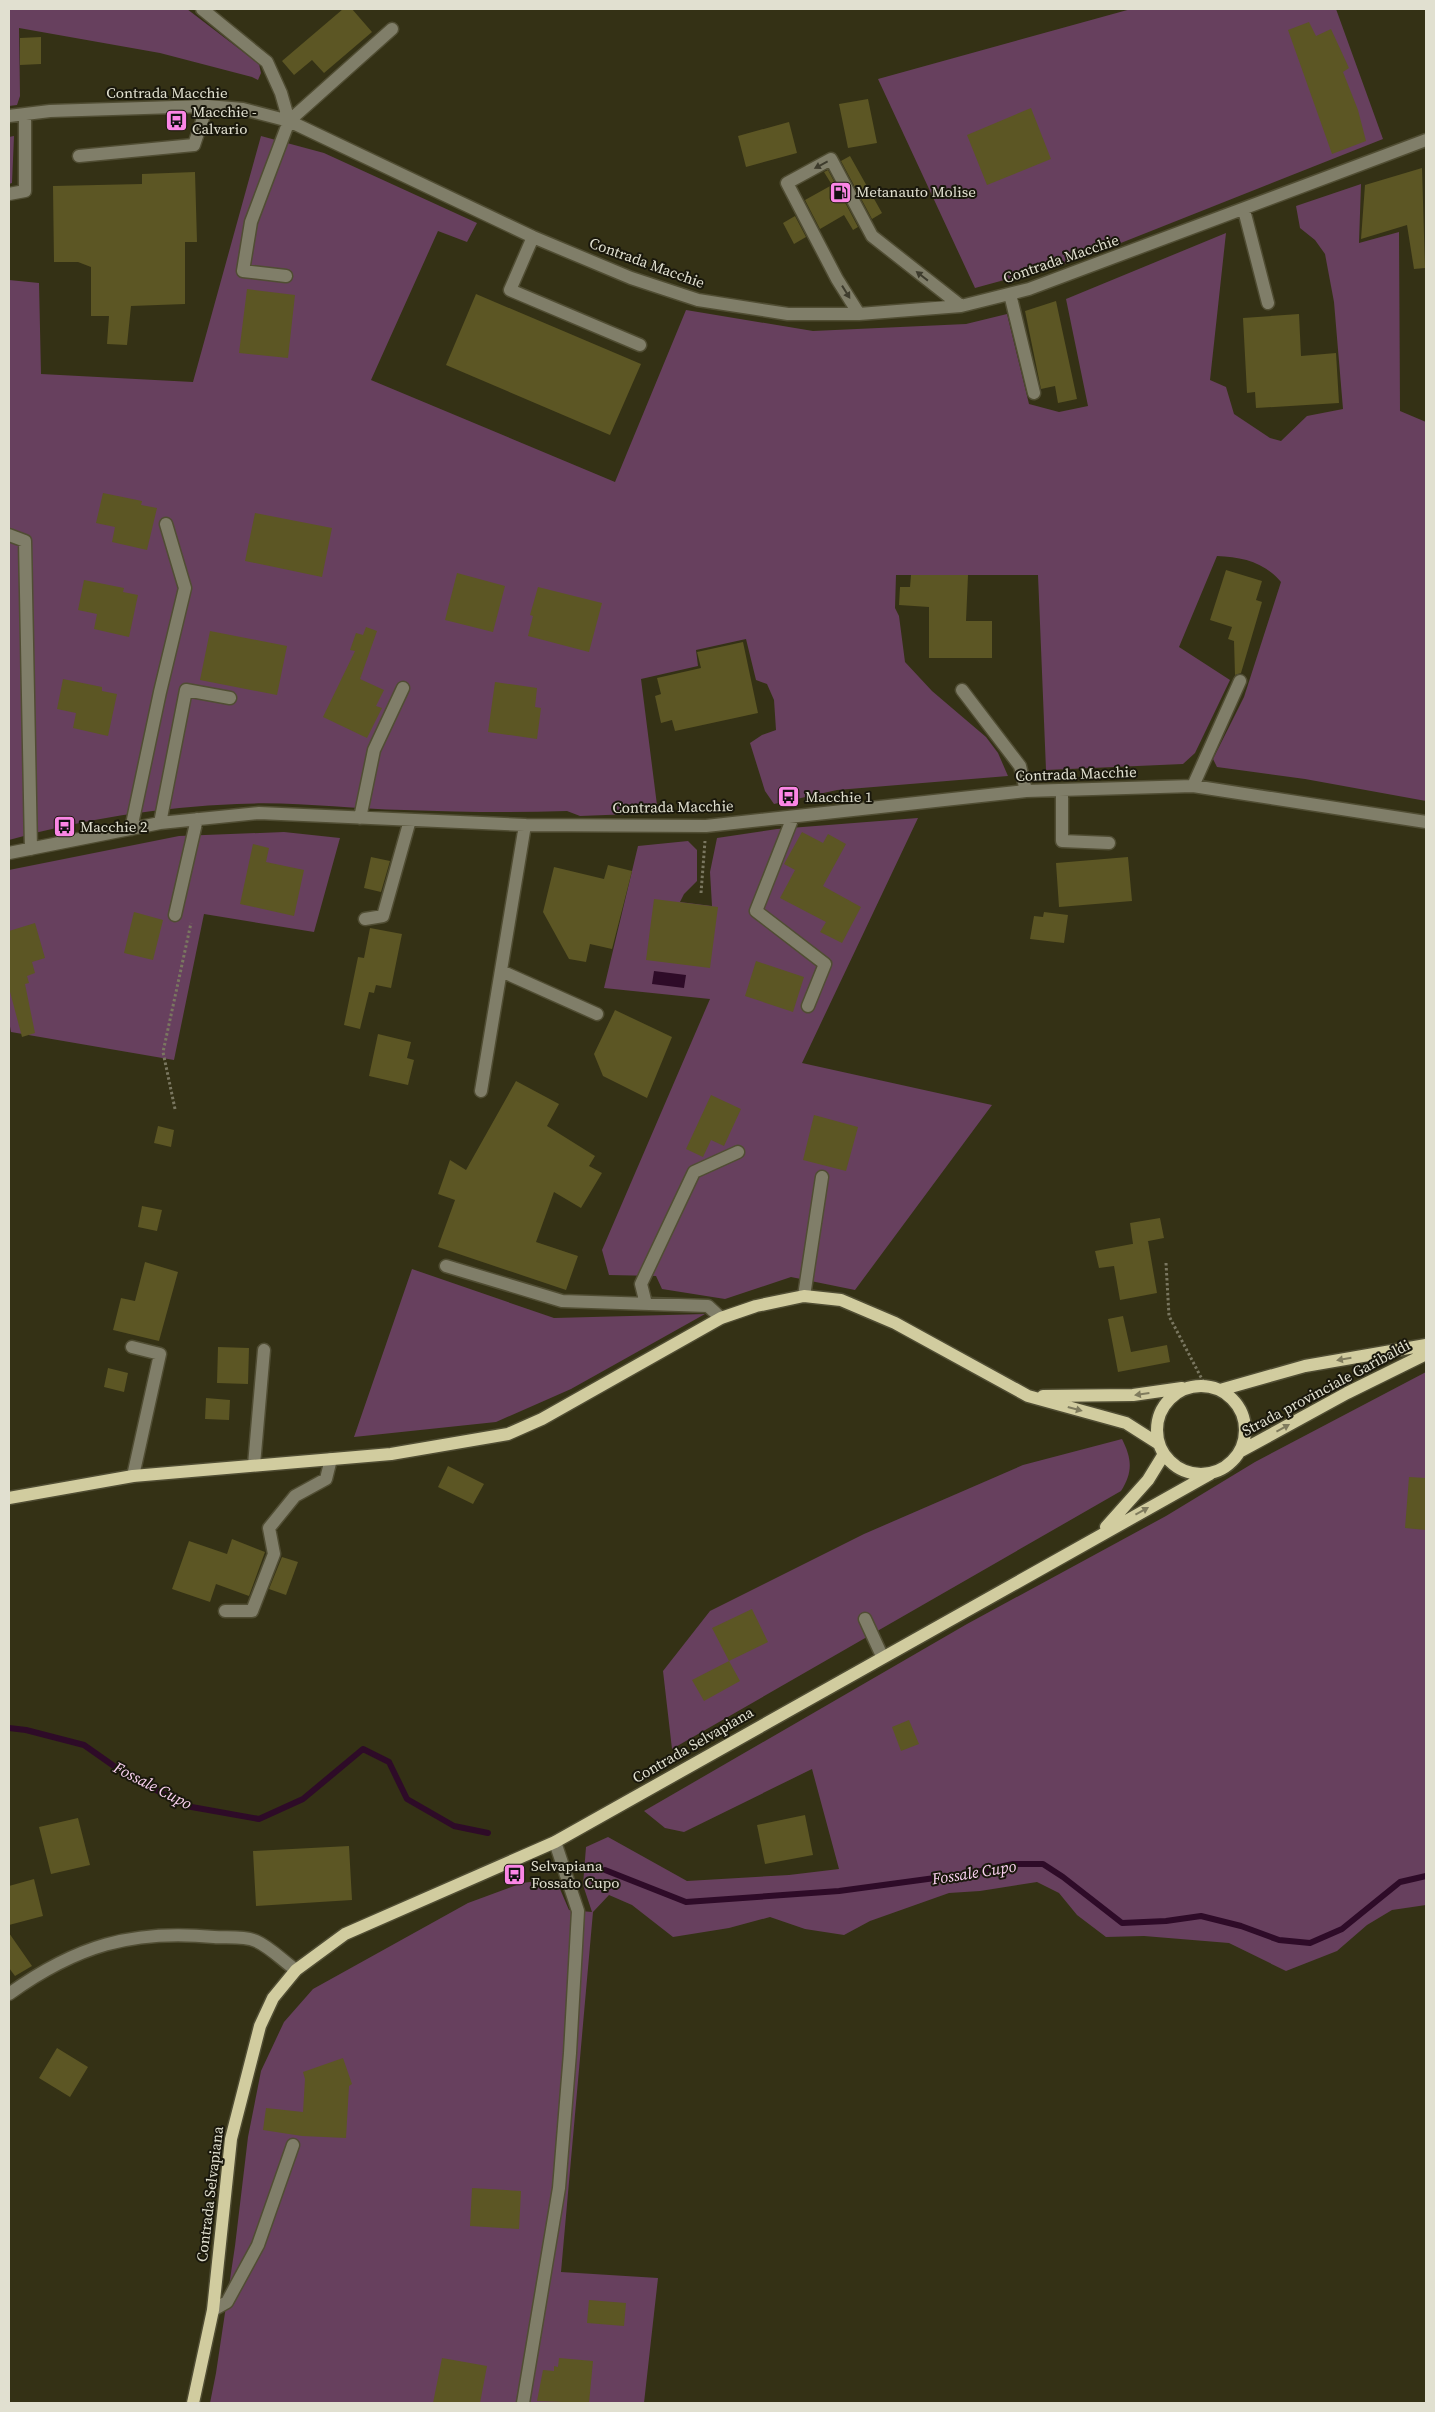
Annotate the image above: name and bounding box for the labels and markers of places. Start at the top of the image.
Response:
place label: Macchie - Calvario [192,101,257,139]
bus stop icon: Macchie - Calvario [164,109,188,133]
fuel station icon: Metanauto Molise [828,180,852,204]
place label: Metanauto Molise [856,181,976,202]
bus stop icon: Macchie 1 [777,785,801,809]
place label: Macchie 1 [805,786,872,807]
bus stop icon: Macchie 2 [52,815,76,839]
place label: Macchie 2 [80,816,147,837]
place label: Selvapiana Fossato Cupo [531,1855,619,1893]
bus stop icon: Selvapiana Fossato Cupo [503,1863,527,1887]

